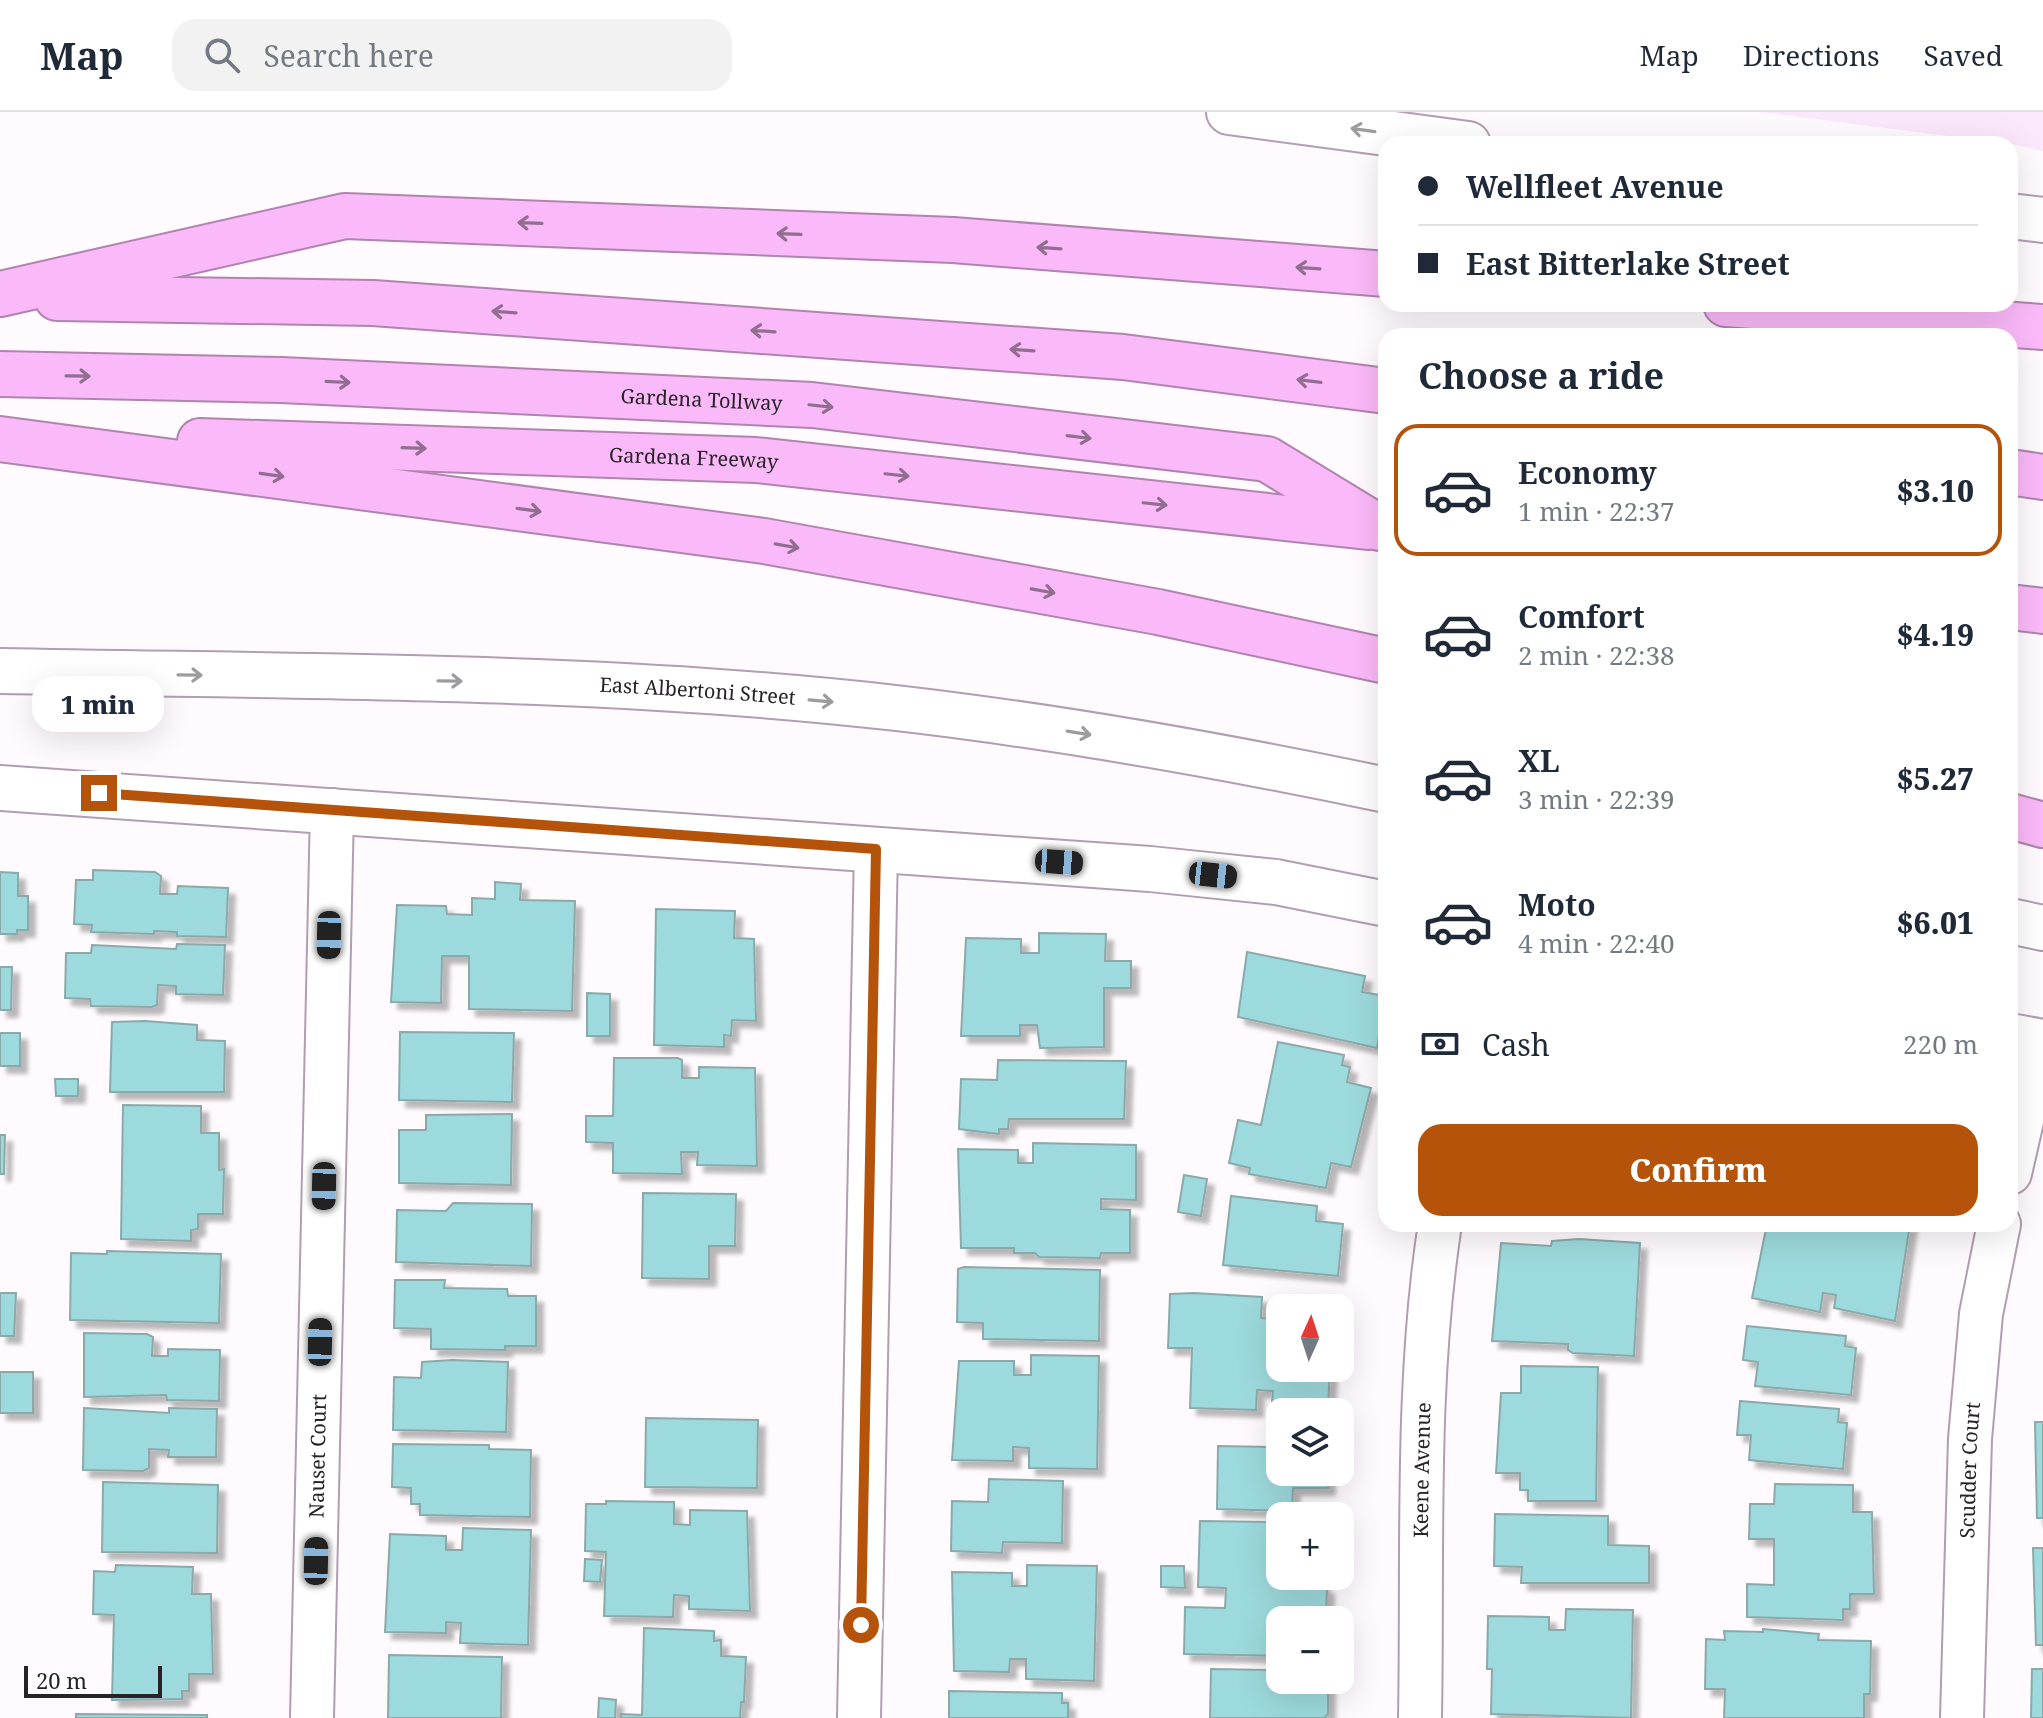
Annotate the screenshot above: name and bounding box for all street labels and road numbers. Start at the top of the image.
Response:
street label: Gardena Tollway [620,382,784,417]
street label: Gardena Freeway [609,441,780,475]
street label: East Albertoni Street [599,671,797,711]
street label: Nauset Court [302,1394,332,1518]
street label: Scudder Court [1953,1401,1986,1539]
street label: Keene Avenue [1407,1402,1437,1538]

